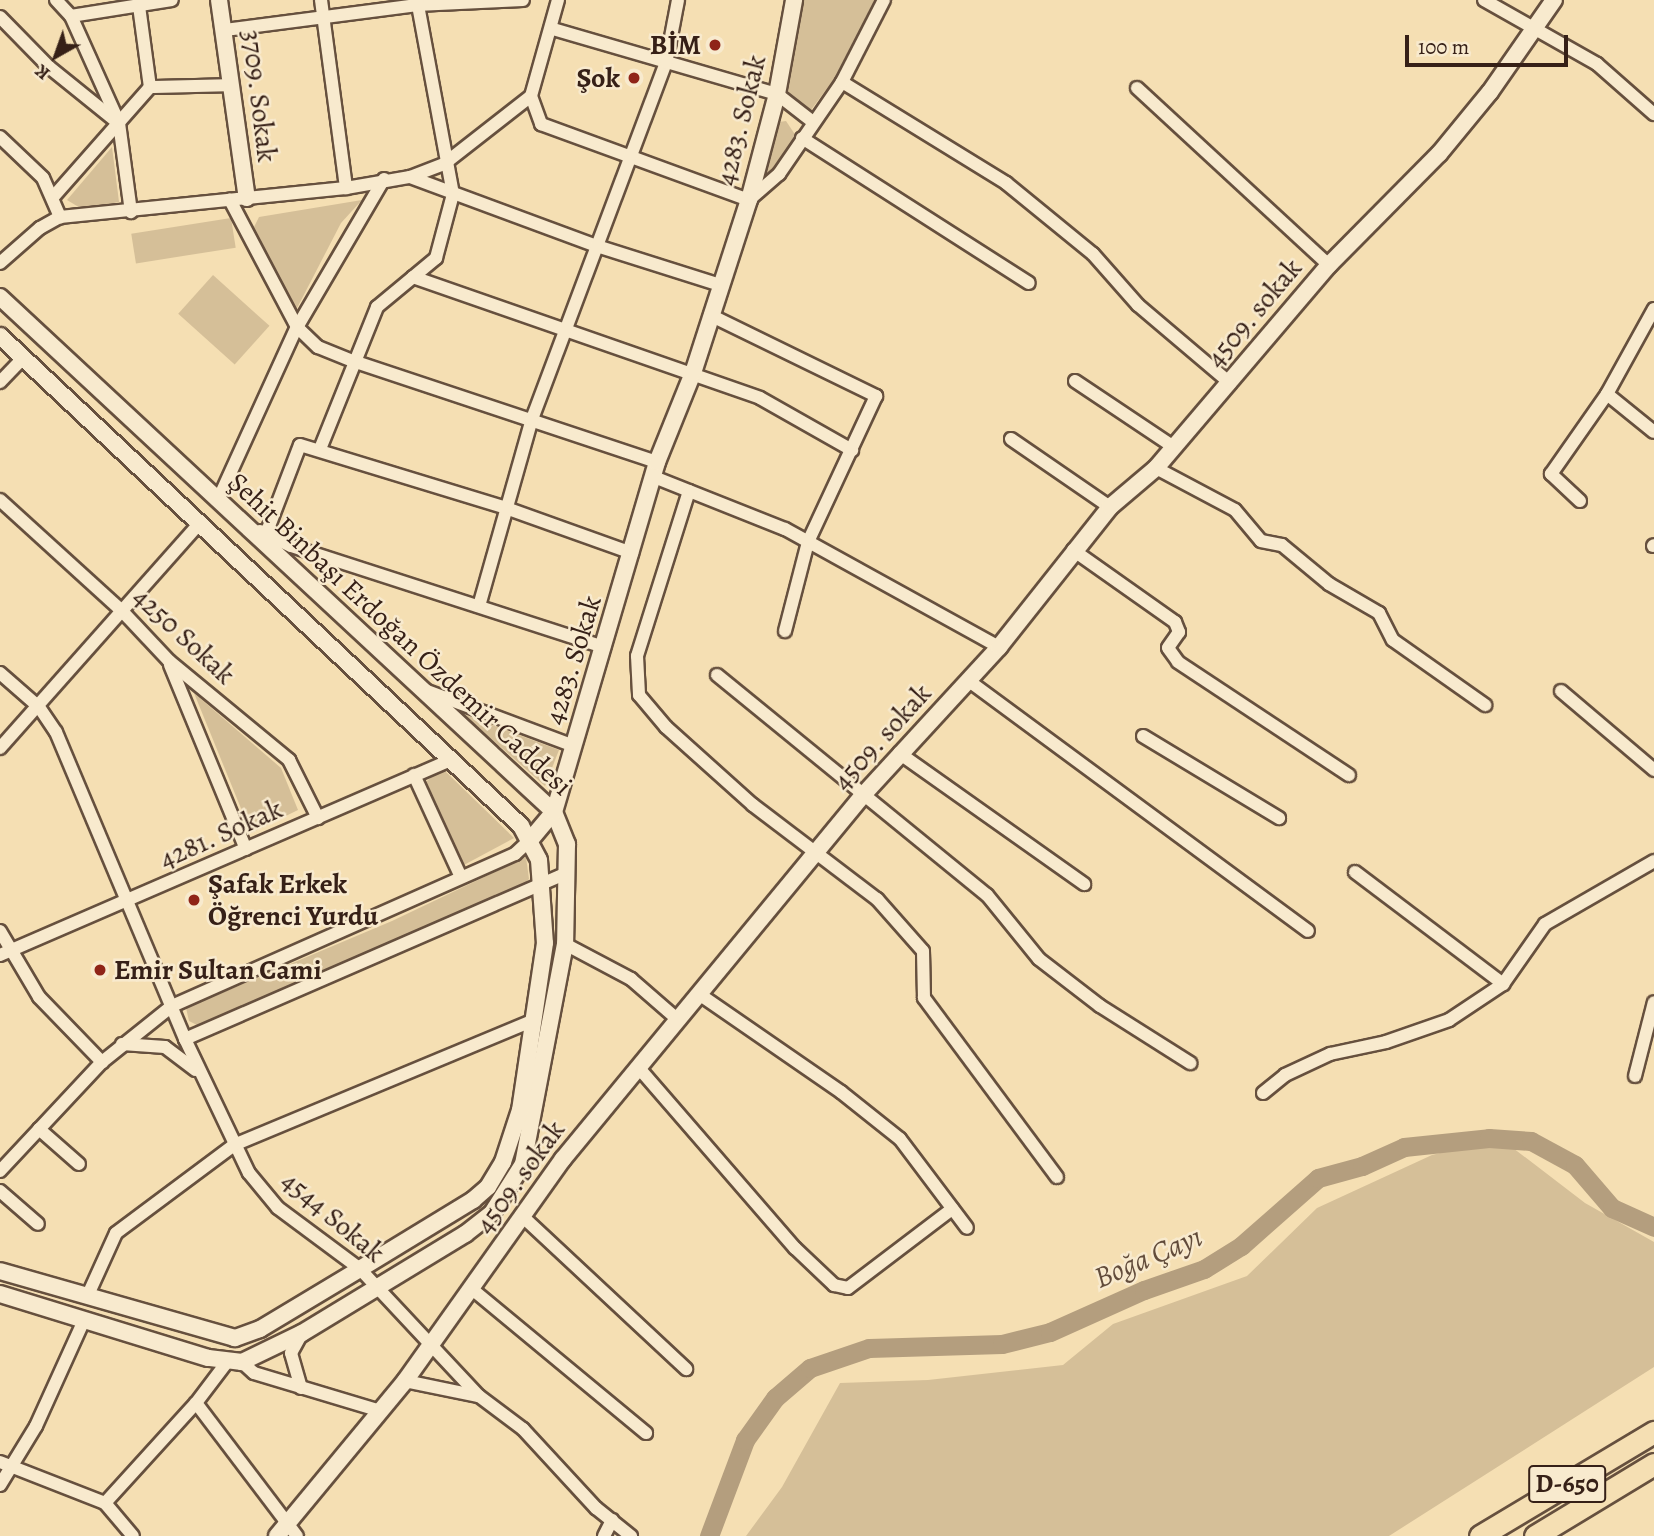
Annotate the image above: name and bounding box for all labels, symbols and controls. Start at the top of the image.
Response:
north arrow [21,21,91,91]
scale bar [1409,21,1572,65]
street label: 3709. Sokak [234,28,284,164]
place label: BİM [650,28,701,62]
text: 100 m [1418,33,1469,61]
marker: BİM [707,37,723,53]
street label: 4283. Sokak [709,51,773,189]
text: K [29,58,56,86]
place label: Şok [576,61,620,95]
marker: Şok [626,70,642,86]
street label: 4509. sokak [1199,252,1309,374]
street label: Şehit Binbaşı Erdoğan Özdemir Caddesi [221,465,579,803]
street label: 4250 Sokak [126,580,242,692]
street label: 4283. Sokak [537,591,609,729]
street label: 4509. sokak [825,677,939,797]
street label: 4281. Sokak [154,792,288,876]
place label: Şafak Erkek Öğrenci Yurdu [208,867,378,933]
marker: Şafak Erkek Öğrenci Yurdu [186,892,202,908]
place label: Emir Sultan Cami [114,953,322,987]
marker: Emir Sultan Cami [92,962,108,978]
street label: 4509. sokak [468,1114,572,1240]
street label: 4544 Sokak [275,1164,391,1270]
water label: Boğa Çayı [1089,1218,1207,1296]
road number: D-650 [1527,1462,1607,1506]

